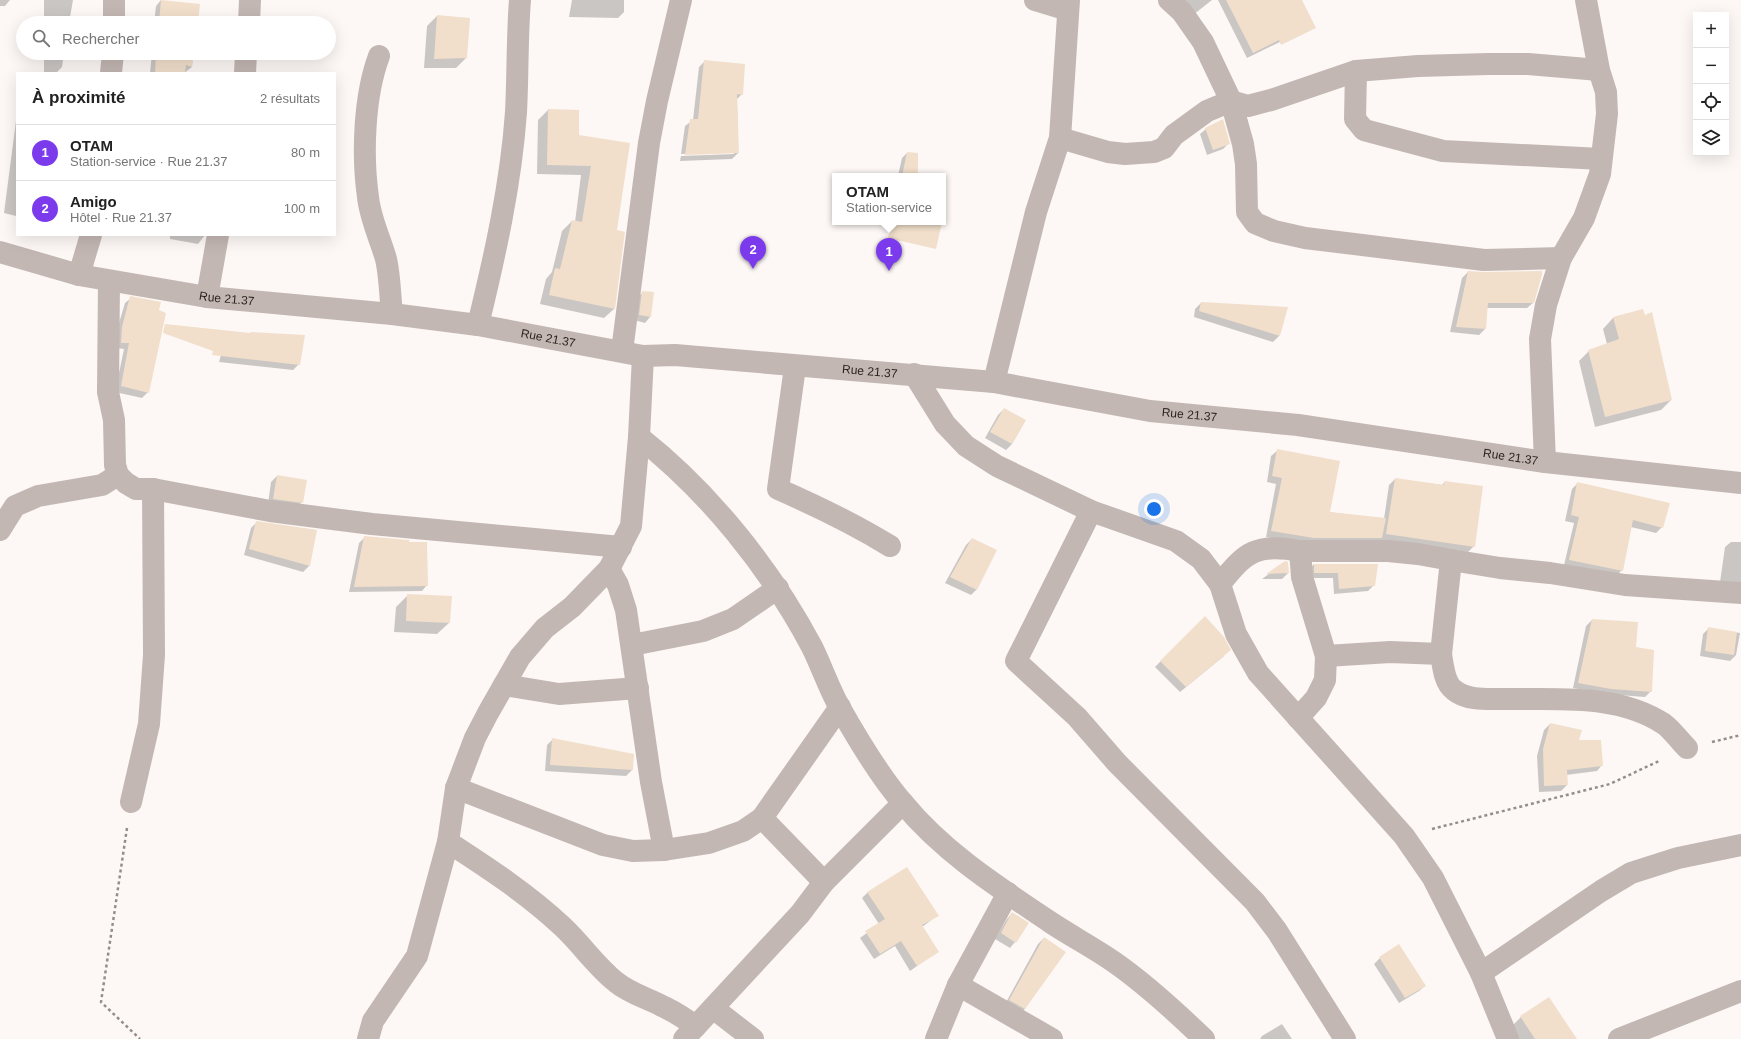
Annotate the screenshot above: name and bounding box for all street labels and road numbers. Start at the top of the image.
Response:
street label: Rue 21.37 [198,289,255,308]
street label: Rue 21.37 [520,326,577,350]
street label: Rue 21.37 [842,362,898,381]
street label: Rue 21.37 [1161,405,1218,424]
street label: Rue 21.37 [1482,446,1539,468]

